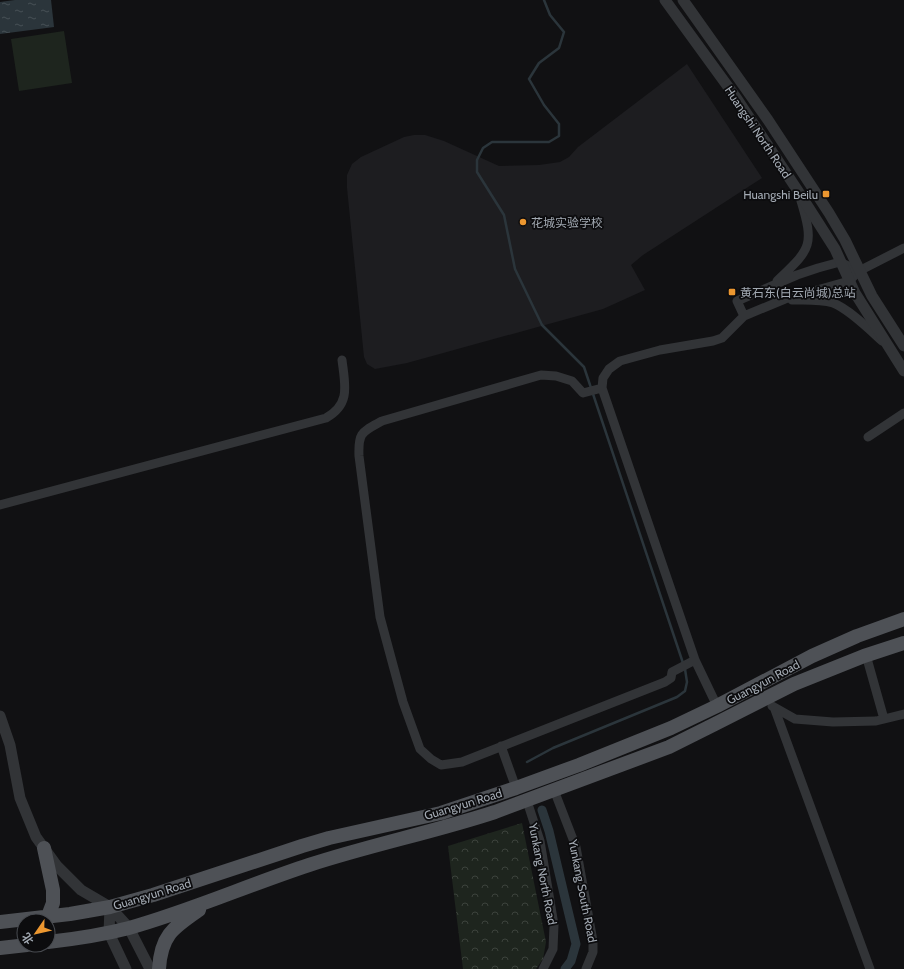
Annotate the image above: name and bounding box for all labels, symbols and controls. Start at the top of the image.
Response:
street label: Huangshi North Road [722,83,794,181]
place label: Huangshi Beilu [743,187,818,202]
marker: Huangshi Beilu [821,189,831,199]
place label: 花城实验学校 [531,215,603,230]
marker: 花城实验学校 [518,217,528,227]
place label: 黄石东(白云尚城)总站 [740,285,856,300]
marker: 黄石东(白云尚城)总站 [727,287,737,297]
street label: Guangyun Road [724,656,802,708]
street label: Guangyun Road [422,785,504,823]
street label: Yunkang North Road [526,821,560,926]
street label: Yunkang South Road [565,837,600,944]
street label: Guangyun Road [111,875,193,913]
north arrow [16,913,56,953]
text: 北 [19,930,37,947]

